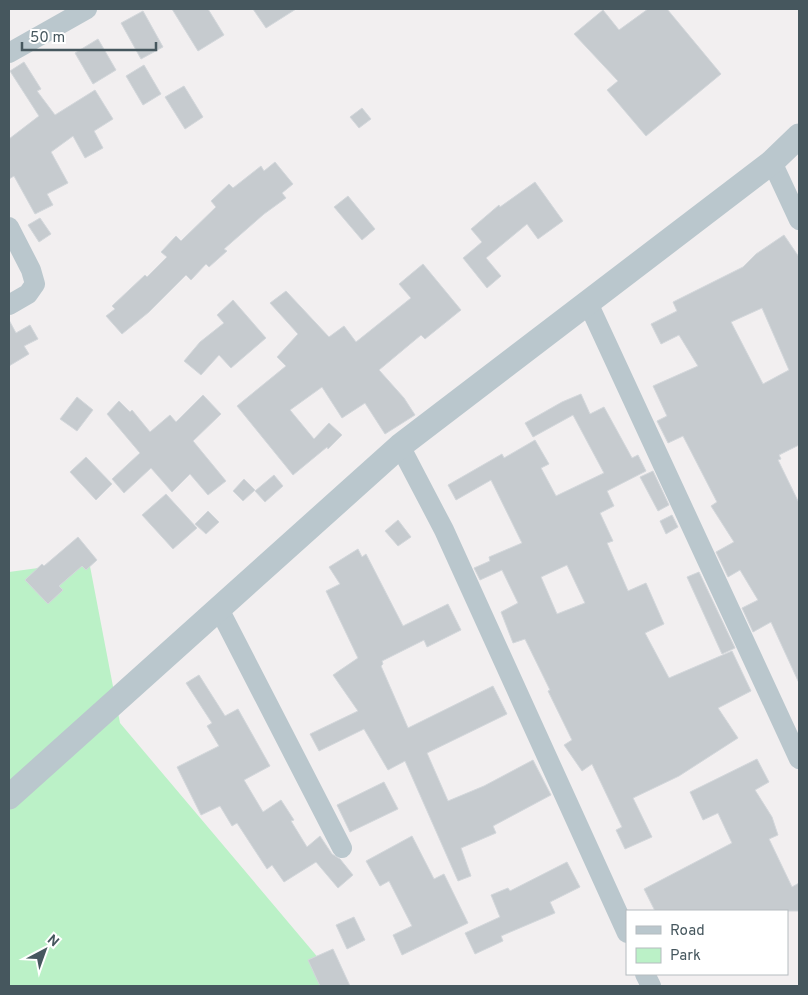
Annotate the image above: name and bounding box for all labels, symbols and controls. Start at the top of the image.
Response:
scale bar [22,20,156,52]
text: 50 m [30,29,65,48]
legend [626,910,788,975]
text: Road [670,922,705,941]
north arrow [20,925,70,975]
text: N [43,932,62,951]
text: Park [670,947,701,966]

